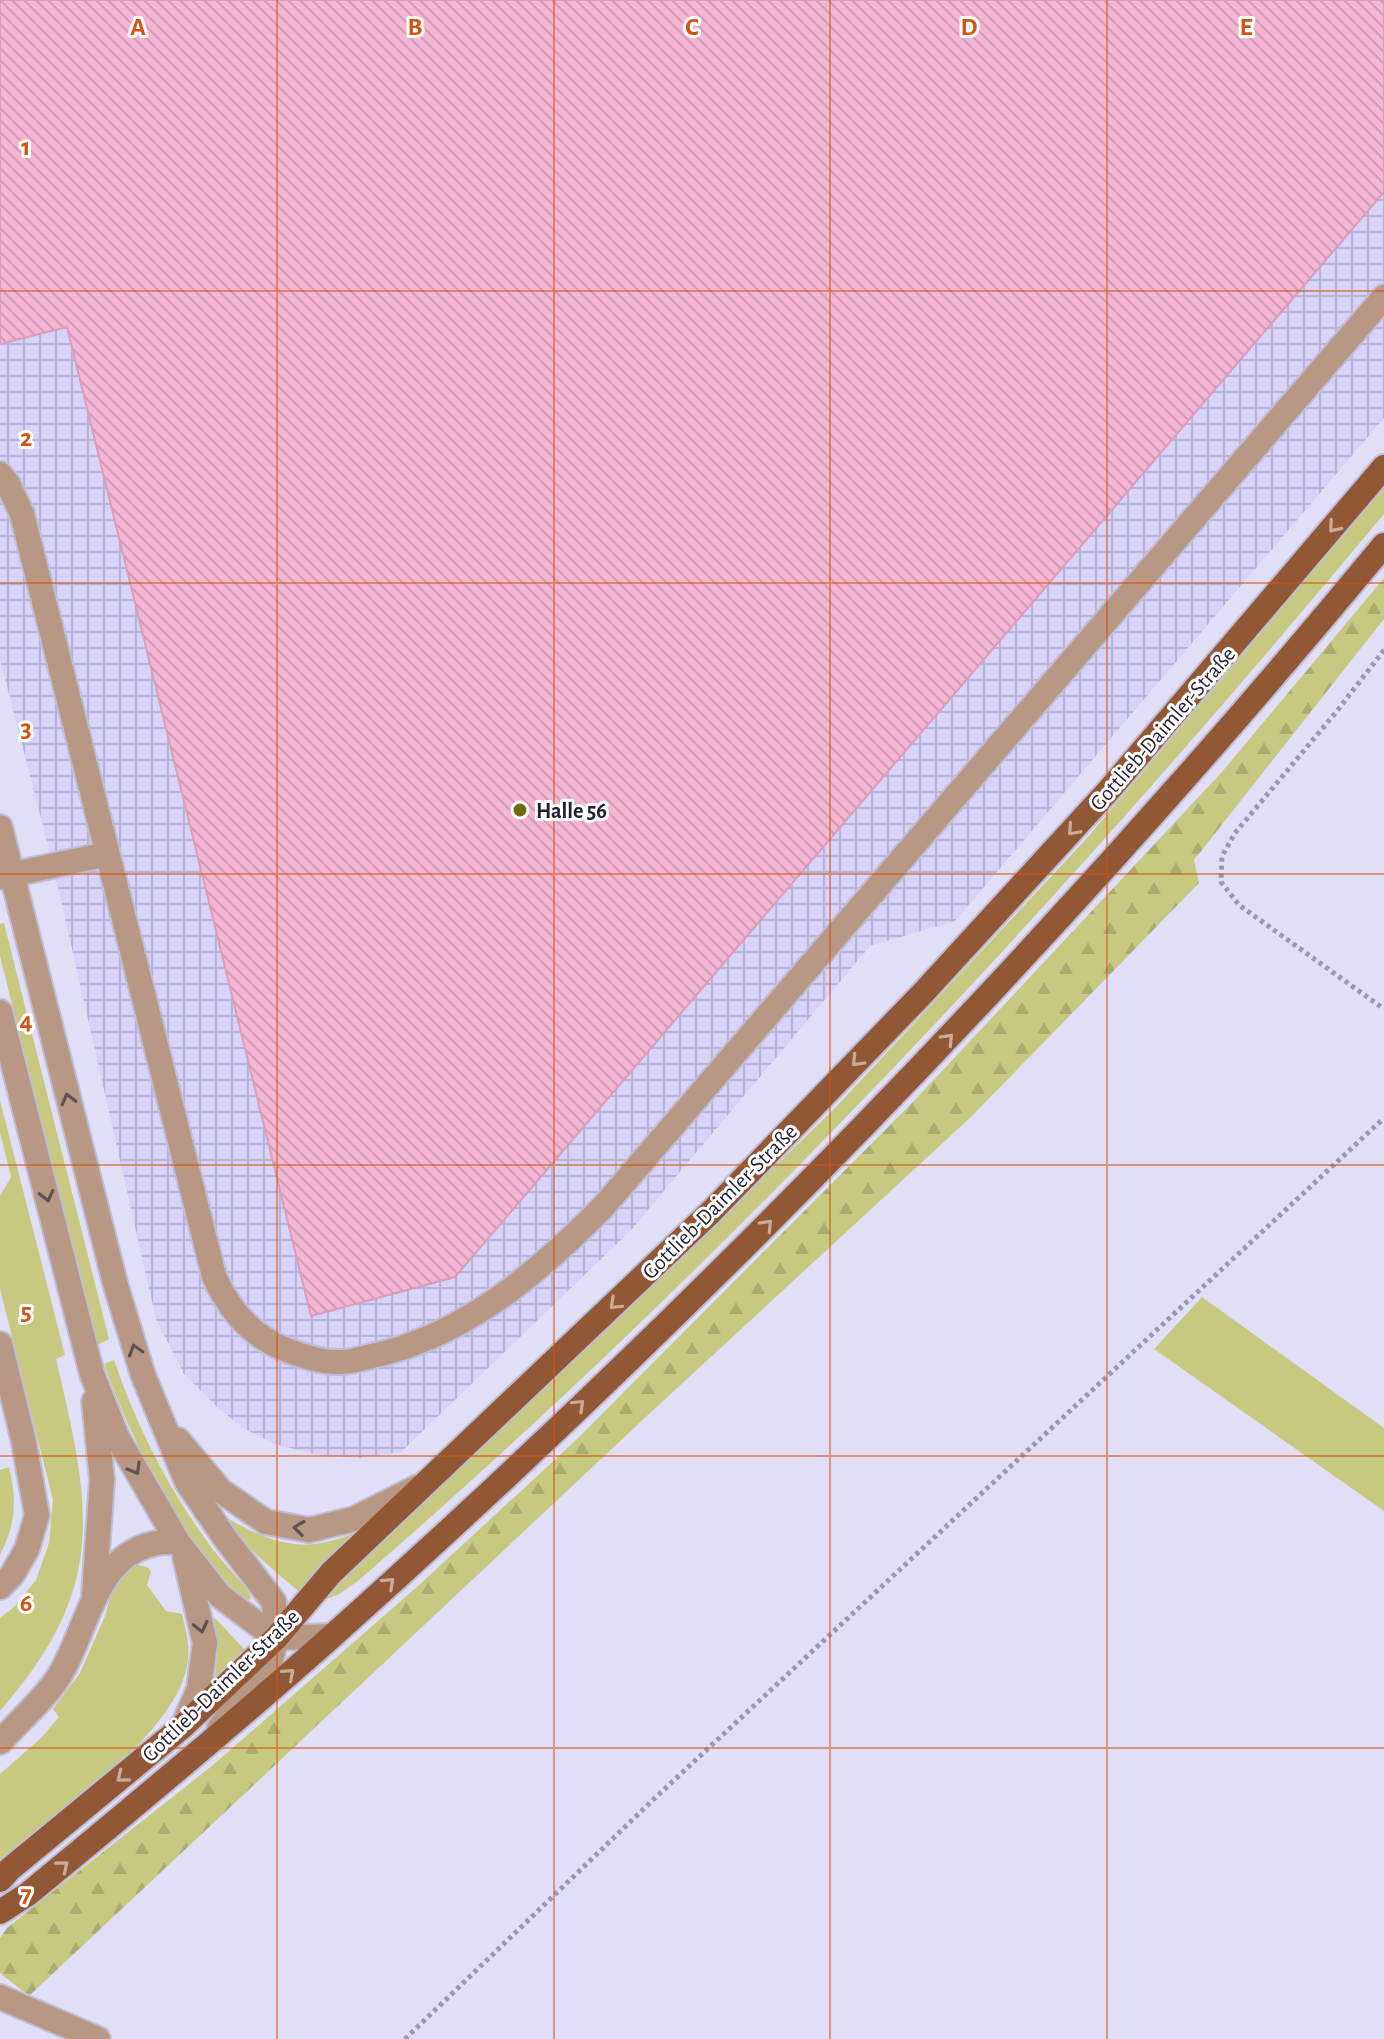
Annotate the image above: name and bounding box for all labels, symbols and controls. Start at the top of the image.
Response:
text: A [130,14,146,40]
text: B [407,14,423,40]
text: C [685,14,699,40]
text: D [960,14,978,40]
text: E [1239,14,1253,40]
text: 1 [21,134,31,160]
text: 2 [20,425,32,451]
one-way arrow [1329,518,1344,532]
street label: Gottlieb-Daimler-Straße [1086,643,1240,815]
text: 3 [20,716,32,742]
place label: Halle 56 [536,800,607,822]
marker: Halle 56 [511,801,529,819]
one-way arrow [1068,820,1082,835]
text: 4 [19,1008,33,1034]
one-way arrow [939,1034,953,1048]
one-way arrow [852,1052,867,1066]
one-way arrow [61,1092,78,1106]
street label: Gottlieb-Daimler-Straße [638,1120,801,1283]
one-way arrow [37,1189,54,1203]
one-way arrow [757,1220,772,1234]
one-way arrow [609,1295,624,1309]
text: 5 [20,1299,32,1325]
one-way arrow [129,1344,145,1358]
one-way arrow [570,1400,584,1415]
one-way arrow [125,1460,141,1475]
one-way arrow [293,1519,306,1536]
one-way arrow [380,1578,395,1592]
text: 6 [20,1590,32,1616]
street label: Gottlieb-Daimler-Straße [138,1605,303,1766]
one-way arrow [192,1619,209,1633]
one-way arrow [279,1669,294,1684]
one-way arrow [117,1767,131,1782]
one-way arrow [54,1861,68,1876]
text: 7 [20,1881,32,1907]

